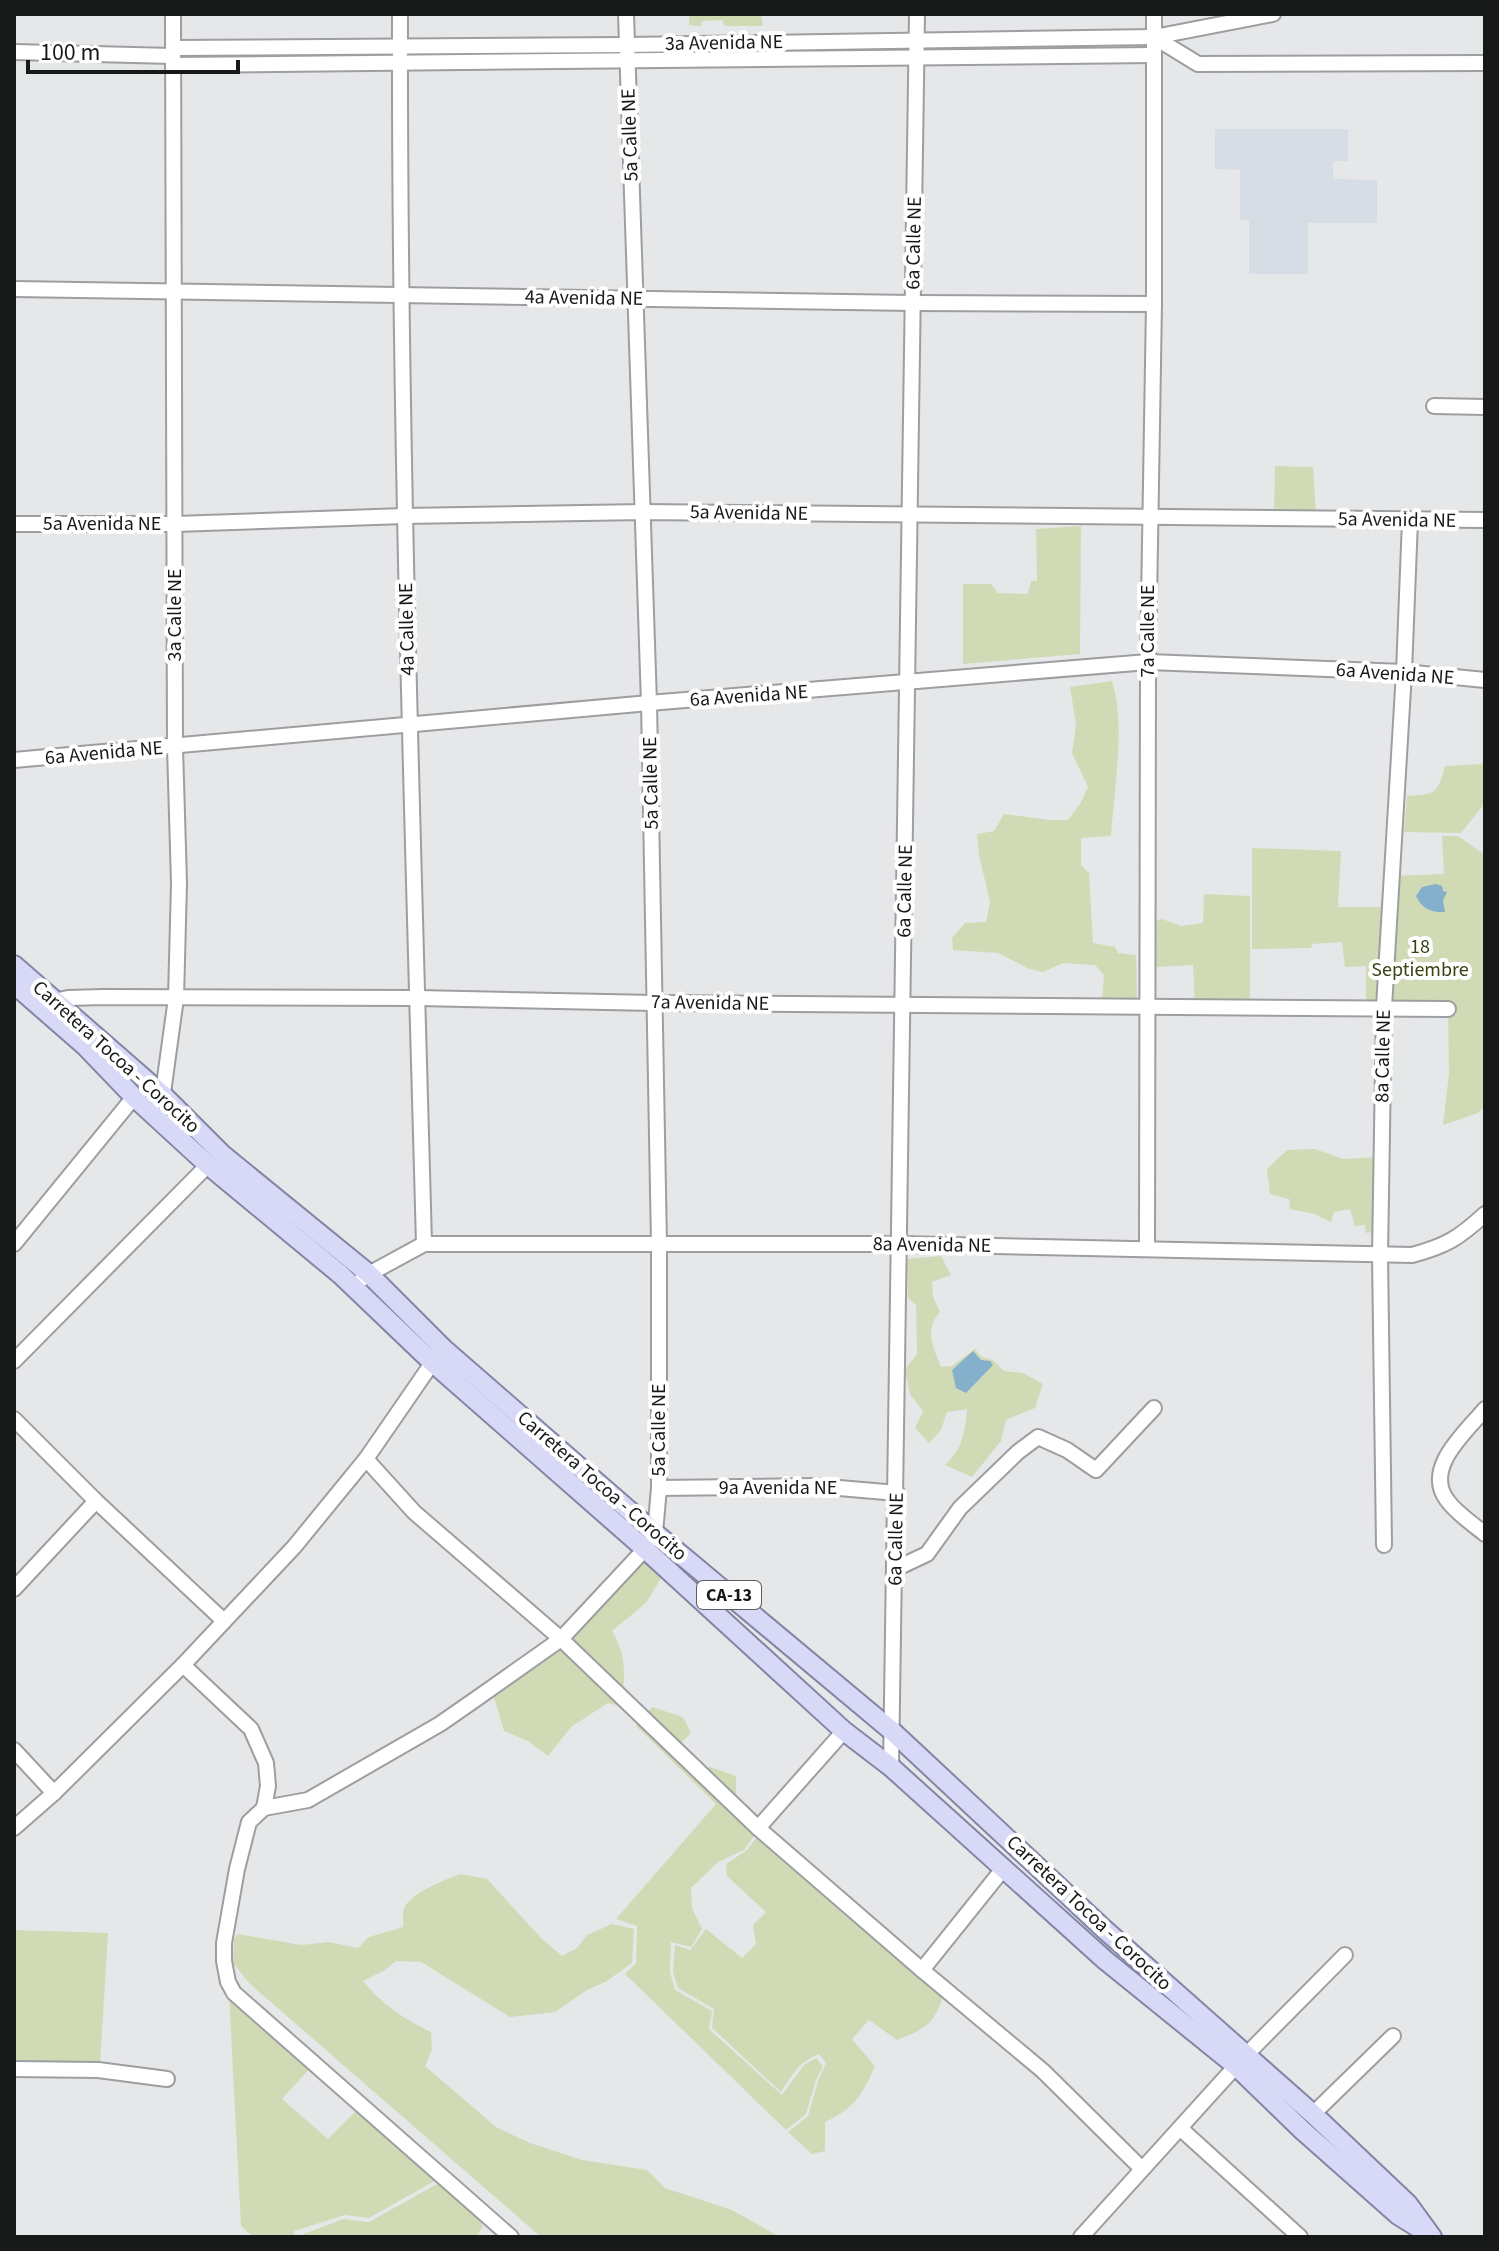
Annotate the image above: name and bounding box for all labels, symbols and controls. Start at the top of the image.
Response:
scale bar [28,24,238,74]
street label: 3a Avenida NE [665,28,783,58]
text: 100 m [40,35,100,70]
street label: 5a Calle NE [614,88,646,182]
street label: 6a Calle NE [899,196,929,290]
street label: 4a Avenida NE [525,283,643,313]
street label: 5a Avenida NE [690,498,808,528]
street label: 5a Avenida NE [1338,505,1456,535]
street label: 5a Avenida NE [43,510,161,538]
street label: 3a Calle NE [161,568,189,662]
street label: 4a Calle NE [392,582,422,676]
street label: 7a Calle NE [1134,584,1162,678]
street label: 6a Avenida NE [1335,656,1455,692]
street label: 6a Avenida NE [689,678,809,714]
street label: 6a Avenida NE [44,734,164,772]
street label: 5a Calle NE [636,736,666,830]
street label: 6a Calle NE [890,844,920,938]
park label: 18 Septiembre [1371,933,1469,984]
street label: Carretera Tocoa - Corocito [26,974,206,1140]
street label: 7a Avenida NE [651,988,769,1018]
street label: 8a Calle NE [1368,1009,1398,1103]
street label: 8a Avenida NE [873,1230,991,1260]
street label: 5a Calle NE [645,1383,673,1477]
street label: Carretera Tocoa - Corocito [511,1404,693,1568]
street label: 9a Avenida NE [719,1474,837,1502]
street label: 6a Calle NE [881,1492,911,1586]
road number: CA-13 [697,1581,761,1609]
street label: Carretera Tocoa - Corocito [1000,1829,1178,1997]

